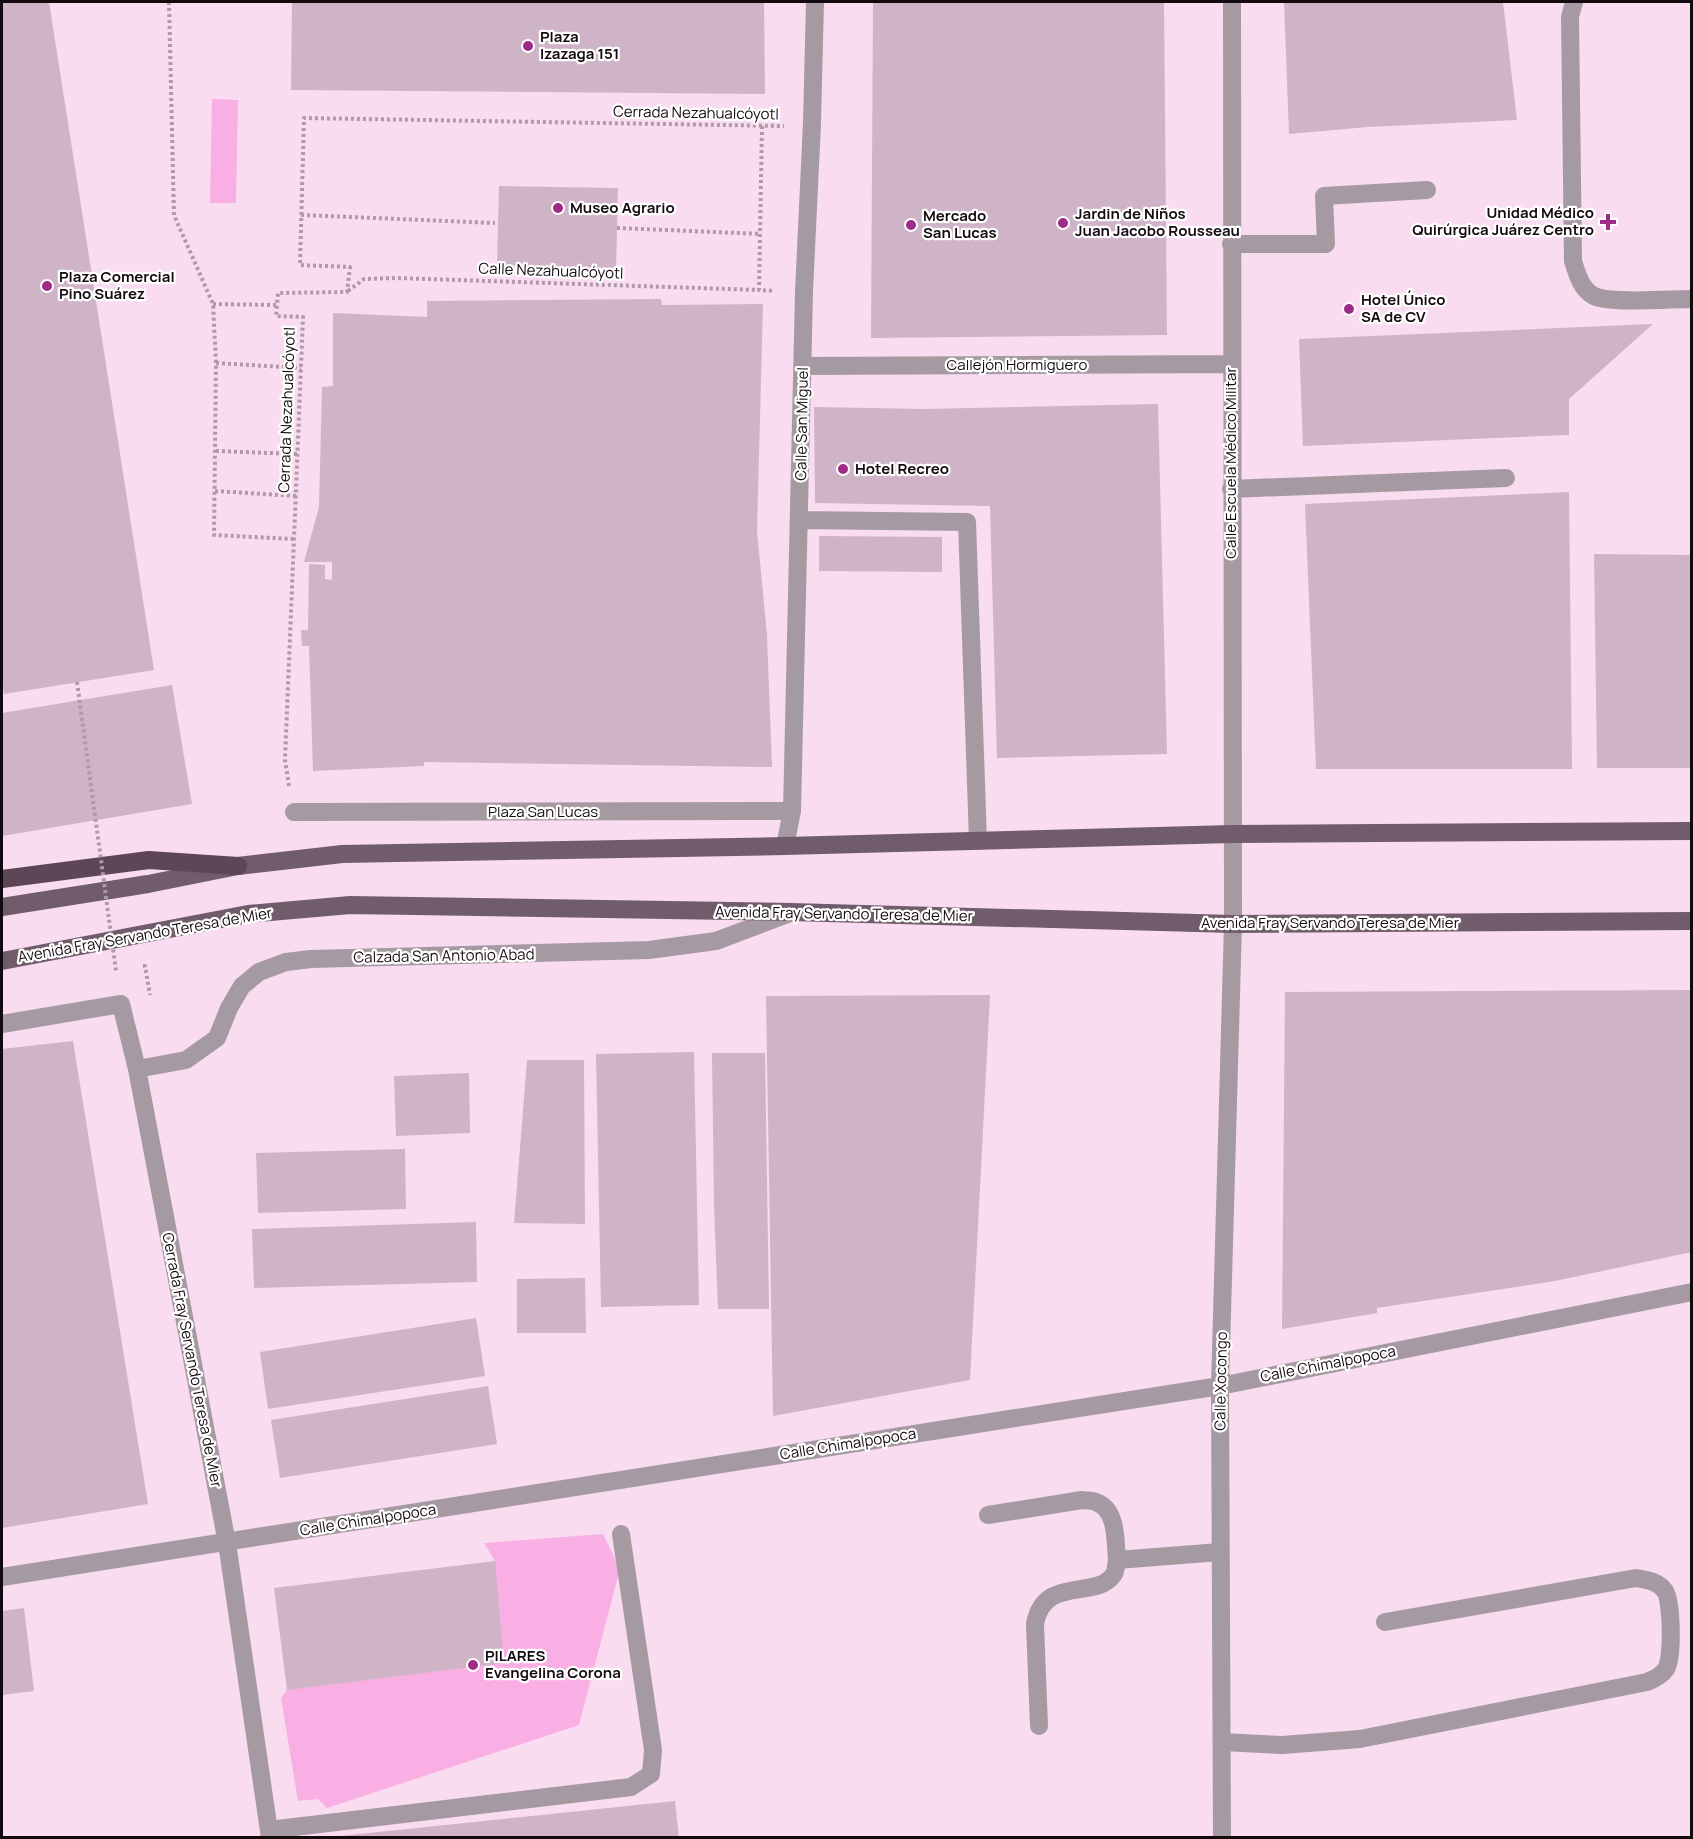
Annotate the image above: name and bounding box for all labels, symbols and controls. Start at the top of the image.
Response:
place label: Plaza Izazaga 151 [540,26,619,64]
marker: Plaza Izazaga 151 [521,39,535,53]
street label: Cerrada Nezahualcóyotl [613,101,779,124]
place label: Museo Agrario [570,197,675,218]
marker: Museo Agrario [551,201,565,215]
place label: Unidad Médico Quirúrgica Juárez Centro [1412,202,1594,240]
place label: Jardin de Niños Juan Jacobo Rousseau [1075,203,1240,241]
place label: Mercado San Lucas [923,205,997,243]
marker: Unidad Médico Quirúrgica Juárez Centro [1599,213,1617,231]
marker: Jardin de Niños Juan Jacobo Rousseau [1056,216,1070,230]
marker: Mercado San Lucas [904,218,918,232]
street label: Calle Nezahualcóyotl [478,257,624,284]
place label: Plaza Comercial Pino Suárez [59,266,175,304]
marker: Plaza Comercial Pino Suárez [40,279,54,293]
place label: Hotel Único SA de CV [1361,289,1445,327]
marker: Hotel Único SA de CV [1342,302,1356,316]
street label: Cerrada Nezahualcóyotl [273,327,300,493]
street label: Callejón Hormiguero [947,354,1088,375]
street label: Calle San Miguel [790,367,813,481]
street label: Calle Escuela Médico Militar [1220,367,1241,559]
place label: Hotel Recreo [855,458,949,479]
marker: Hotel Recreo [836,462,850,476]
street label: Plaza San Lucas [488,801,598,822]
street label: Avenida Fray Servando Teresa de Mier [715,901,974,926]
street label: Avenida Fray Servando Teresa de Mier [16,902,274,967]
street label: Avenida Fray Servando Teresa de Mier [1201,912,1460,933]
street label: Calzada San Antonio Abad [353,943,535,968]
street label: Cerrada Fray Servando Teresa de Mier [157,1231,228,1490]
street label: Calle Xocongo [1209,1331,1232,1431]
street label: Calle Chimalpopoca [1258,1340,1397,1387]
street label: Calle Chimalpopoca [778,1422,918,1465]
street label: Calle Chimalpopoca [298,1498,438,1541]
place label: PILARES Evangelina Corona [485,1645,621,1683]
marker: PILARES Evangelina Corona [466,1658,480,1672]

